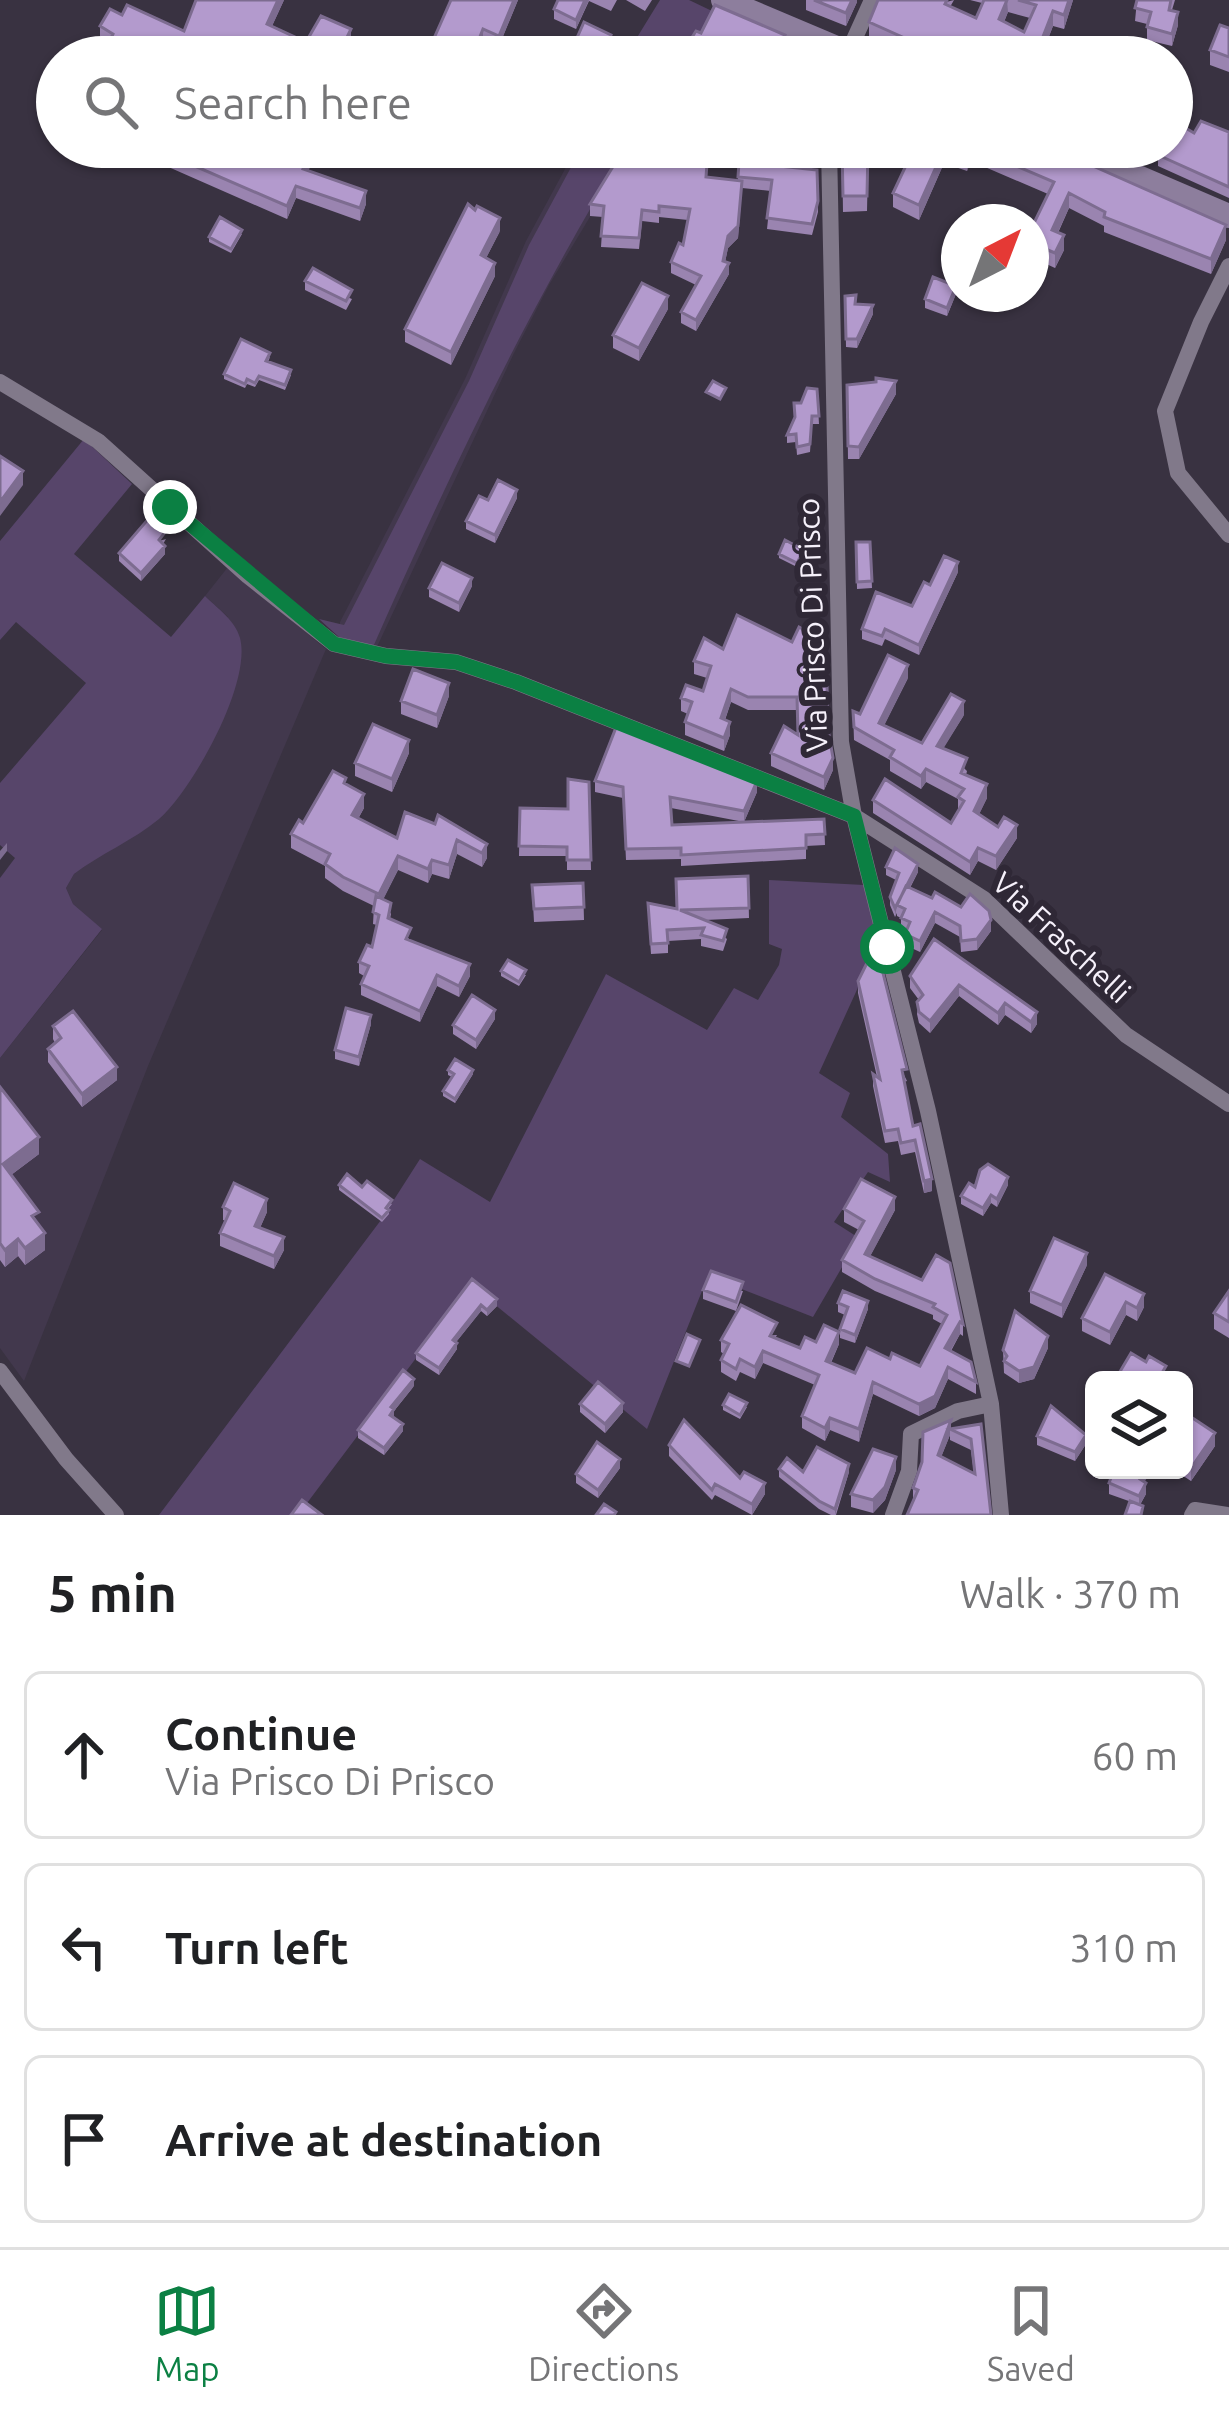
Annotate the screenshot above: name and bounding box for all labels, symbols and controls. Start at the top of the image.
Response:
search box [36,36,1193,168]
icon: search [78,69,144,135]
text: Search here [174,77,412,128]
north arrow [941,204,1049,312]
route end [143,480,197,534]
street label: Via Prisco Di Prisco [791,498,833,752]
street label: Via Fraschelli [986,865,1137,1009]
route start [860,920,914,974]
map controls [1085,1371,1193,1479]
button: layers [1085,1371,1193,1479]
text: 5 min [48,1564,177,1622]
text: Walk · 370 m [960,1572,1181,1615]
text: Continue [165,1708,357,1759]
icon: ahead [51,1722,117,1788]
text: 60 m [1091,1734,1178,1777]
text: Via Prisco Di Prisco [165,1759,495,1802]
icon: left [51,1914,117,1980]
text: Turn left [165,1922,349,1973]
text: 310 m [1069,1926,1178,1969]
icon: arrive [51,2106,117,2172]
text: Arrive at destination [165,2114,602,2165]
tab: Map [154,2278,220,2387]
tab: Directions [528,2278,679,2387]
tab: Saved [987,2278,1075,2387]

